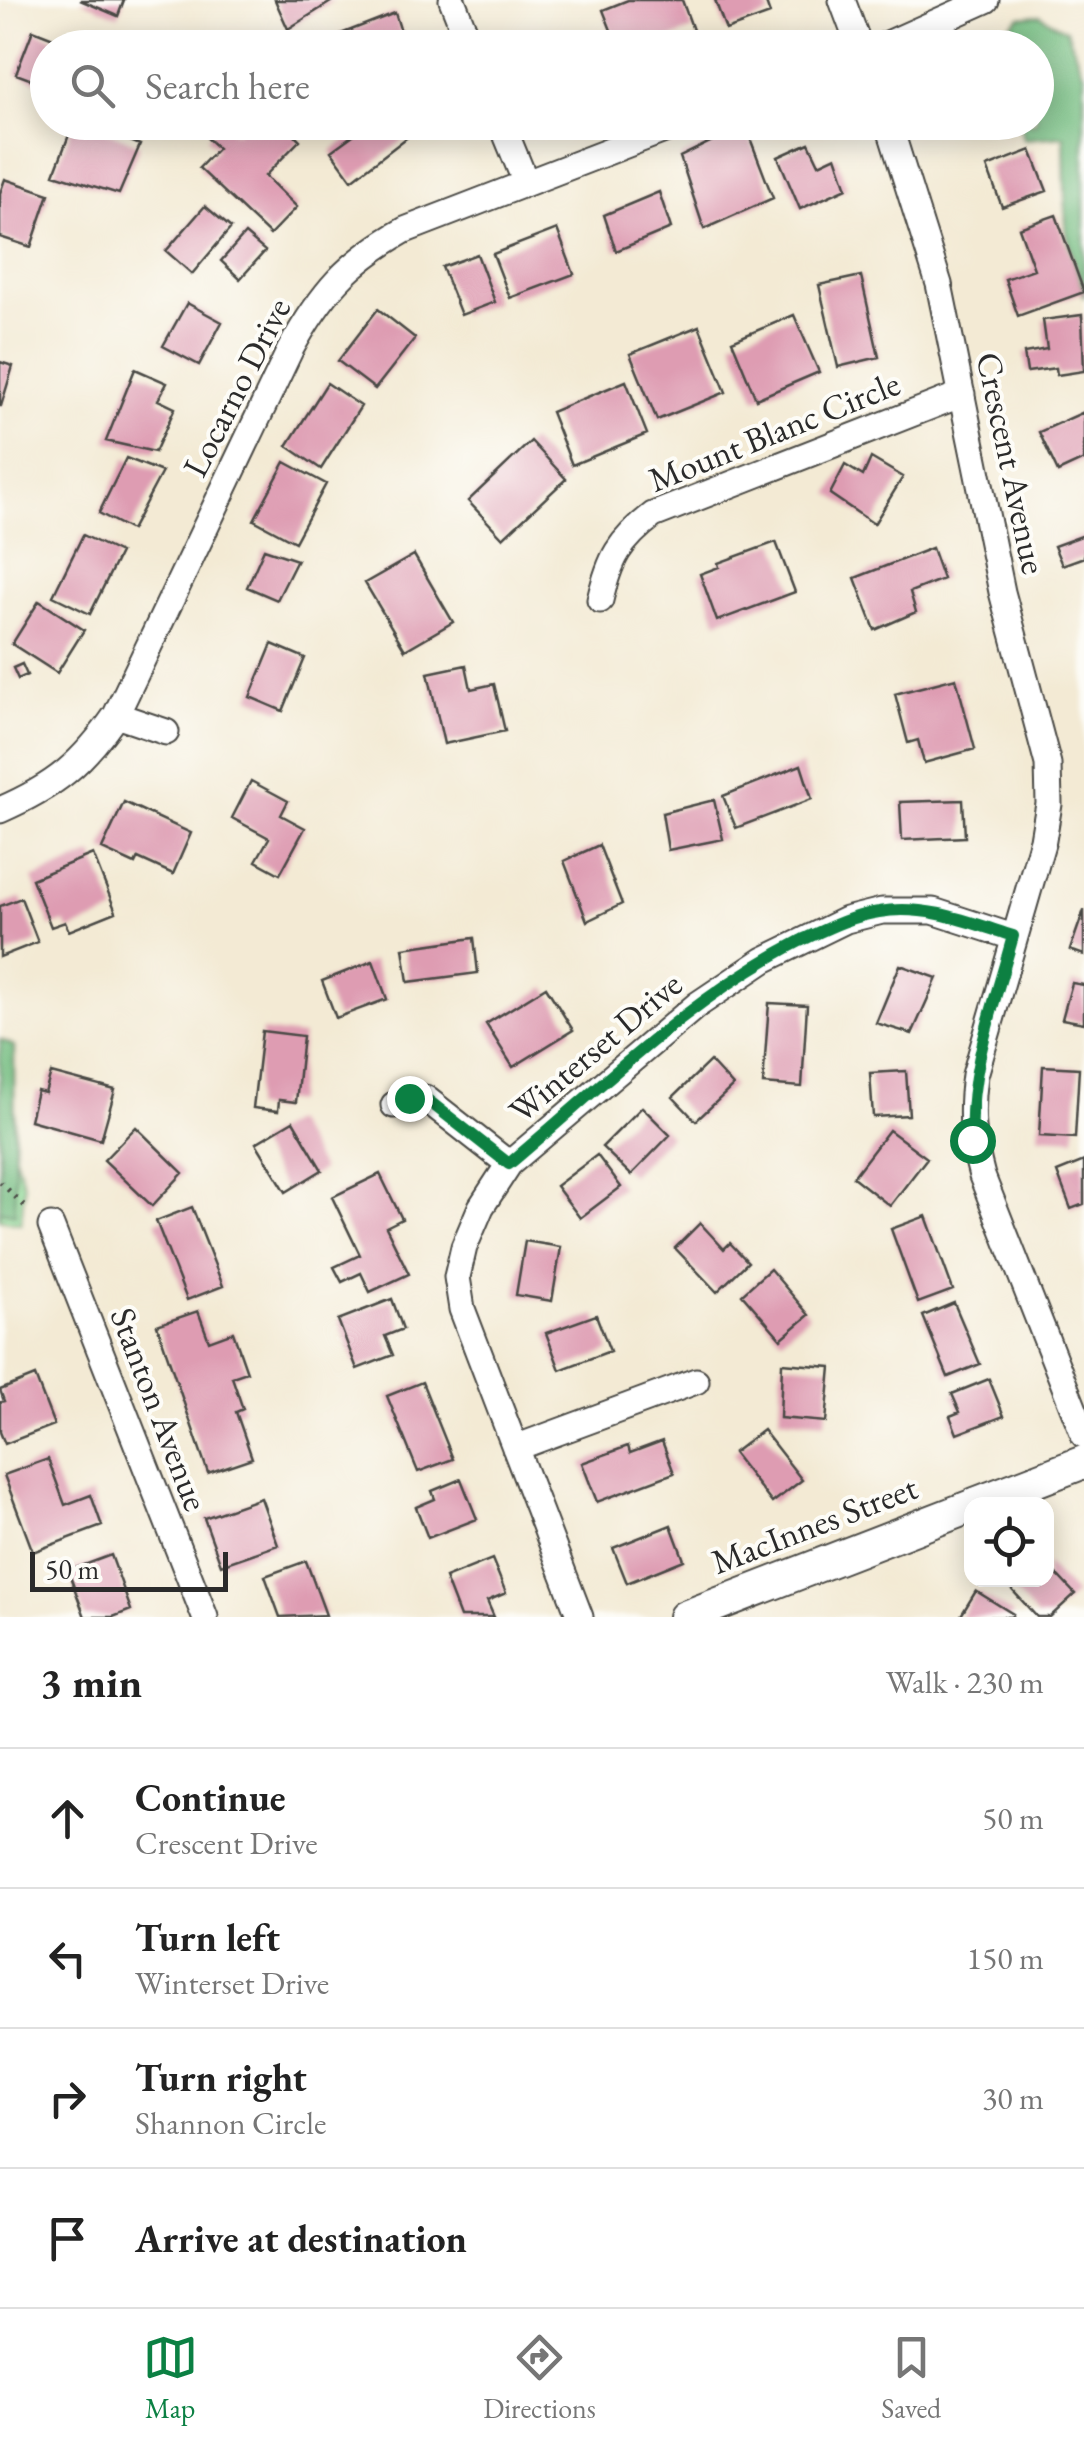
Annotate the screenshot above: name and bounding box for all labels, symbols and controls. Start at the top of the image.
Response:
search box [30,30,1054,140]
icon: search [65,58,120,113]
text: Search here [145,61,310,110]
street label: Locarno Drive [172,290,300,484]
street label: Crescent Avenue [967,348,1057,578]
street label: Mount Blanc Circle [642,360,906,502]
street label: Winterset Drive [499,961,691,1133]
route end [387,1076,433,1122]
route start [950,1118,996,1164]
street label: Stanton Avenue [101,1301,219,1517]
street label: MacInnes Street [705,1464,923,1584]
map controls [964,1497,1054,1587]
button: locate [964,1497,1054,1587]
scale bar [30,1547,228,1592]
text: 50 m [45,1551,99,1587]
text: 3 min [40,1655,142,1710]
text: Walk · 230 m [886,1661,1044,1703]
text: Continue [135,1773,286,1822]
icon: ahead [40,1791,95,1846]
text: 50 m [982,1797,1044,1839]
text: Crescent Drive [135,1822,318,1864]
text: Turn left [135,1913,280,1962]
icon: left [40,1931,95,1986]
text: 150 m [967,1937,1044,1979]
text: Winterset Drive [135,1962,329,2004]
text: Turn right [135,2053,307,2102]
icon: right [40,2071,95,2126]
text: 30 m [982,2077,1044,2119]
text: Shannon Circle [135,2102,327,2144]
icon: arrive [40,2211,95,2266]
text: Arrive at destination [135,2214,467,2263]
tab: Map [143,2330,198,2426]
tab: Directions [483,2330,596,2426]
tab: Saved [881,2330,941,2426]

